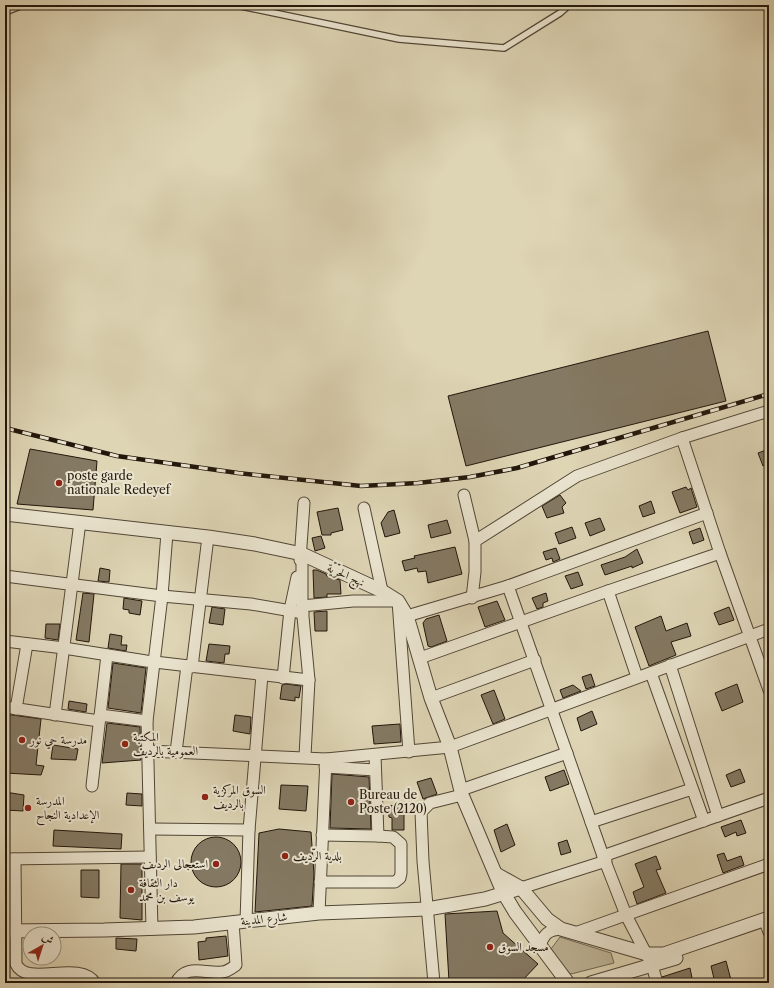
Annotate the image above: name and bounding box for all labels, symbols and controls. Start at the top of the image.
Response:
place label: poste garde nationale Redeyef [67,468,172,497]
marker: poste garde nationale Redeyef [54,478,64,488]
street label: نهج الحرّيّة [323,560,367,593]
place label: المكتبة العمومية بالرديف [133,729,198,759]
place label: مدرسة حي نور [29,732,87,750]
marker: مدرسة حي نور [17,735,27,745]
marker: المكتبة العمومية بالرديف [120,739,130,749]
place label: السوق المركزية بالرديف [213,782,266,812]
place label: Bureau de Poste (2120) [359,787,427,816]
marker: السوق المركزية بالرديف [200,792,210,802]
place label: المدرسة الإعدادية النجاح [36,793,100,826]
marker: Bureau de Poste (2120) [346,797,356,807]
marker: المدرسة الإعدادية النجاح [23,803,33,813]
place label: بلدية الرّديف [293,848,342,864]
marker: بلدية الرّديف [280,851,290,861]
place label: استعجالى الردىف [142,856,208,871]
marker: استعجالى الردىف [211,859,221,869]
place label: دار الثقافة يوسف بن محمد [139,875,195,905]
marker: دار الثقافة يوسف بن محمد [126,885,136,895]
street label: شارع المدينة [240,909,289,932]
north arrow [22,926,62,966]
text: ش [40,929,57,947]
place label: مسجد السوق [498,939,549,955]
marker: مسجد السوق [485,942,495,952]

